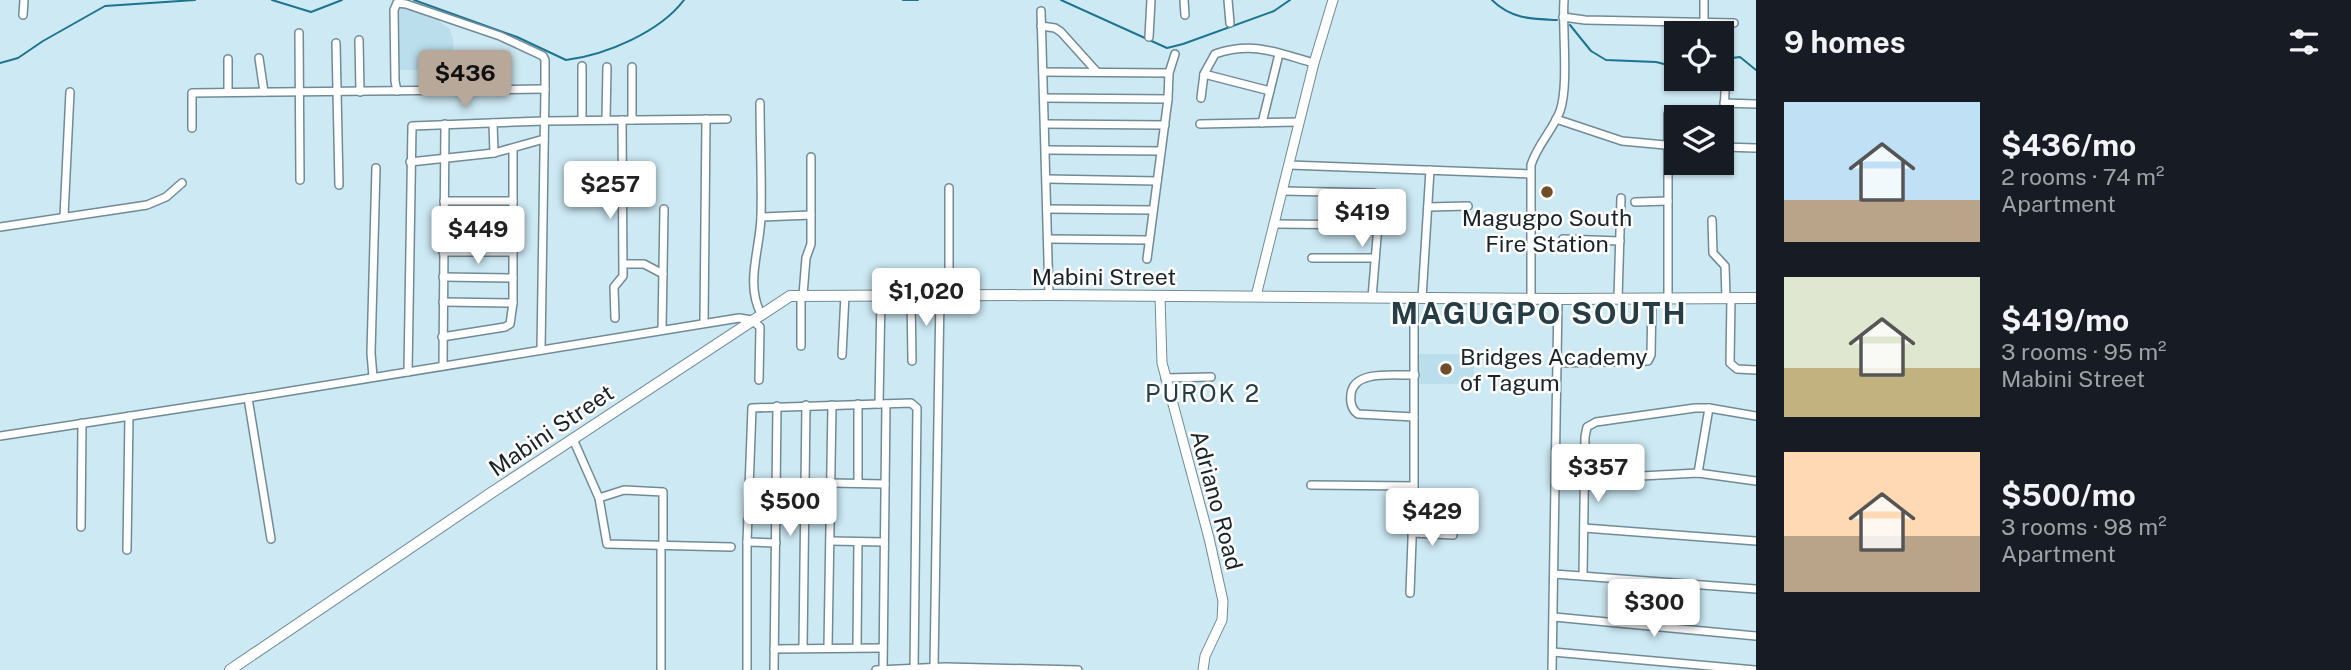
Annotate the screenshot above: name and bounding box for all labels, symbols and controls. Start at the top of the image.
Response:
map controls [1664,21,1734,175]
button: locate [1664,21,1734,91]
icon: filters [2285,23,2323,61]
text: 9 homes [1784,24,1906,60]
pin: $436 [424,50,506,110]
text: $436 [434,59,496,86]
button: layers [1664,105,1734,175]
text: $436/mo [2001,127,2136,163]
icon: home [1840,130,1924,214]
pin: $257 [569,162,651,221]
text: 2 rooms · 74 m² [2001,163,2164,190]
text: $257 [580,170,640,197]
marker: Magugpo South Fire Station [1539,184,1555,200]
pin: $419 [1321,190,1403,249]
text: Apartment [2001,190,2116,217]
text: $419 [1334,198,1390,225]
place label: Magugpo South Fire Station [1462,204,1632,257]
pin: $449 [437,206,519,266]
text: $449 [448,215,508,242]
street label: Mabini Street [1032,263,1176,290]
pin: $1,020 [869,268,983,328]
text: $1,020 [888,277,964,304]
district label: MAGUGPO SOUTH [1390,295,1688,331]
text: $419/mo [2001,302,2129,338]
icon: home [1840,305,1924,389]
text: 3 rooms · 95 m² [2001,338,2167,365]
place label: Bridges Academy of Tagum [1460,343,1647,396]
marker: Bridges Academy of Tagum [1438,361,1454,377]
text: Mabini Street [2001,365,2145,392]
street label: Mabini Street [484,378,618,482]
district label: PUROK 2 [1145,379,1261,407]
street label: Adriano Road [1185,427,1249,573]
pin: $357 [1557,444,1639,504]
text: $357 [1568,453,1628,480]
text: $500/mo [2001,477,2136,513]
pin: $500 [749,478,831,538]
icon: home [1840,480,1924,564]
text: $500 [760,487,820,514]
pin: $429 [1391,489,1473,548]
text: $429 [1402,497,1462,524]
text: 3 rooms · 98 m² [2001,513,2167,540]
text: Apartment [2001,540,2116,567]
pin: $300 [1613,580,1695,639]
text: $300 [1624,588,1684,615]

